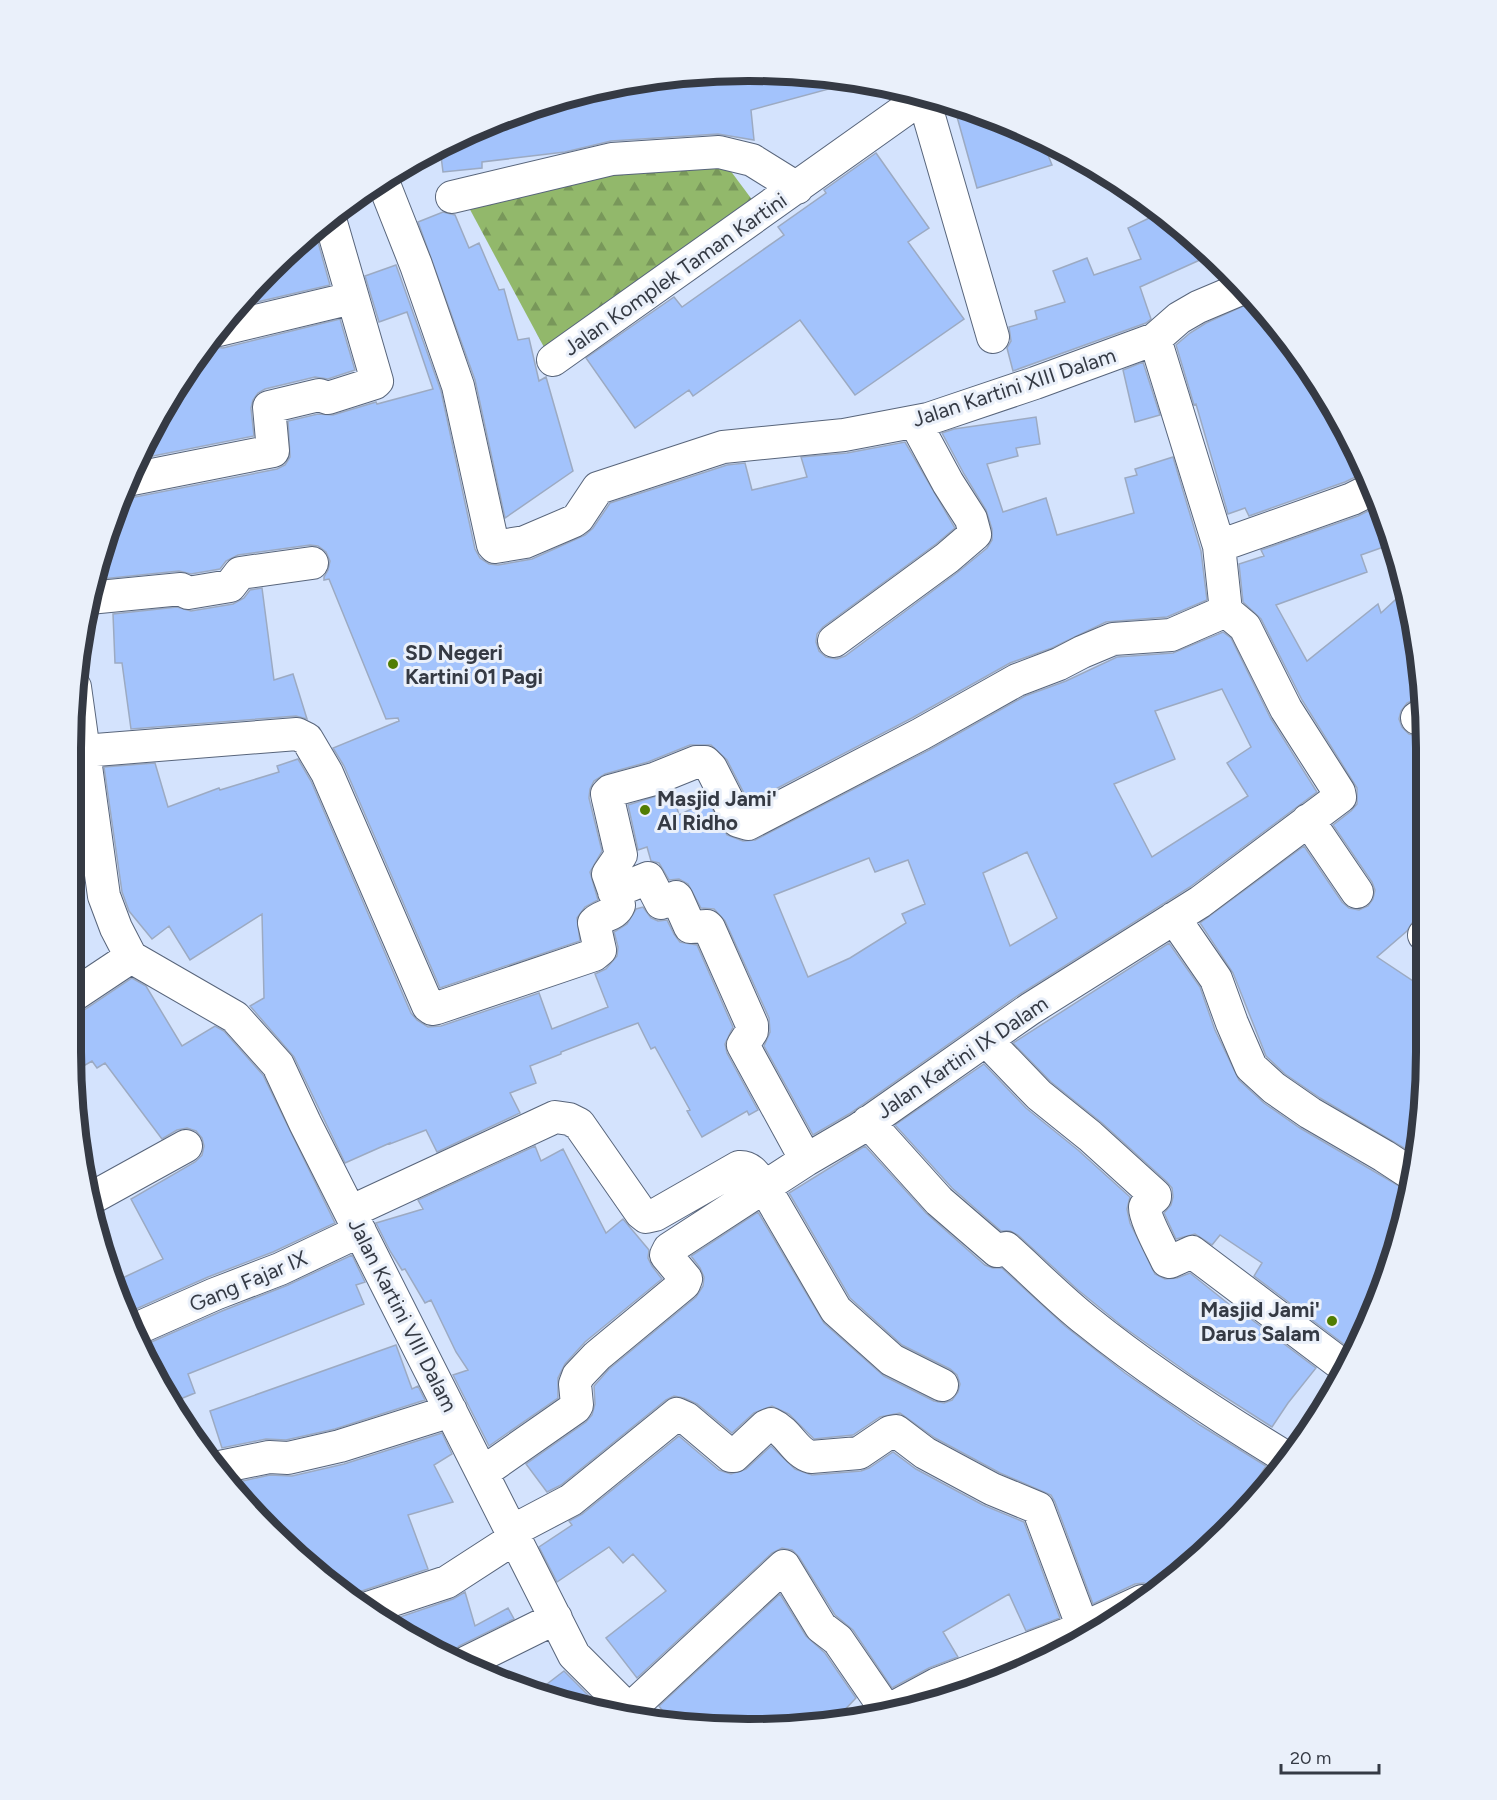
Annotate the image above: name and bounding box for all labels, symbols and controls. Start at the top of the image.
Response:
street label: Jalan Komplek Taman Kartini [559,187,791,361]
street label: Jalan Kartini XIII Dalam [909,342,1119,432]
place label: SD Negeri Kartini 01 Pagi [405,640,543,689]
marker: SD Negeri Kartini 01 Pagi [386,657,400,671]
place label: Masjid Jami' Al Ridho [657,786,777,835]
marker: Masjid Jami' Al Ridho [638,803,652,817]
street label: Jalan Kartini IX Dalam [872,990,1052,1124]
street label: Jalan Kartini VIII Dalam [343,1214,463,1416]
street label: Gang Fajar IX [186,1245,311,1317]
place label: Masjid Jami' Darus Salam [1200,1297,1320,1346]
marker: Masjid Jami' Darus Salam [1325,1314,1339,1328]
scale bar [1281,1737,1378,1775]
text: 20 m [1290,1747,1331,1769]

